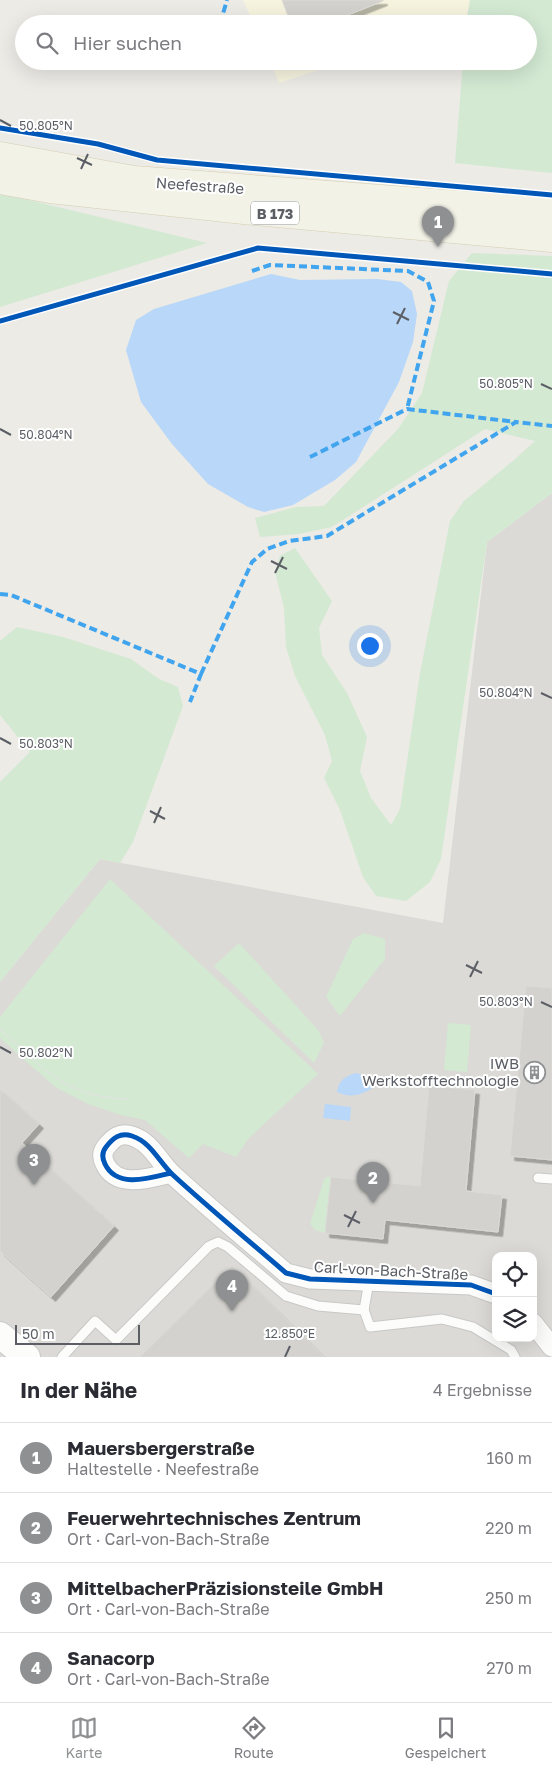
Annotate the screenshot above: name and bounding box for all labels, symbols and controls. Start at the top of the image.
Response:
search box [15,15,537,70]
icon: search [33,29,61,57]
text: Hier suchen [73,31,182,54]
text: 50.805°N [19,118,73,133]
street label: Neefestraße [155,173,245,197]
road number: B 173 [251,202,299,224]
pin: 1 [422,206,454,247]
text: 50.805°N [479,376,533,391]
text: 50.804°N [19,427,73,442]
your location [357,633,383,659]
text: 50.804°N [479,685,533,700]
text: 50.803°N [19,736,73,751]
text: 50.803°N [479,994,533,1009]
text: 50.802°N [19,1045,73,1060]
place label: IWB Werkstofftechnologie [362,1054,519,1089]
building icon: IWB Werkstofftechnologie [523,1060,547,1084]
pin: 3 [18,1144,50,1185]
pin: 2 [357,1162,389,1203]
map controls [492,1252,537,1342]
button: locate [492,1252,537,1297]
street label: Carl-von-Bach-Straße [313,1257,469,1283]
pin: 4 [216,1270,248,1311]
button: layers [492,1297,537,1342]
scale bar [15,1322,140,1345]
text: 50 m [22,1325,55,1342]
text: 12.850°E [265,1326,315,1341]
text: In der Nähe [20,1377,137,1403]
text: 4 Ergebnisse [433,1380,532,1400]
text: Mauersbergerstraße [67,1436,255,1459]
text: 1 [32,1448,40,1468]
text: 160 m [486,1448,532,1468]
text: Haltestelle · Neefestraße [67,1459,259,1479]
text: Feuerwehrtechnisches Zentrum [67,1506,361,1529]
text: 2 [31,1518,41,1538]
text: 220 m [485,1518,532,1538]
text: Ort · Carl-von-Bach-Straße [67,1529,270,1549]
text: MittelbacherPräzisionsteile GmbH [67,1576,383,1599]
text: 3 [31,1588,41,1608]
text: 250 m [485,1588,532,1608]
text: Ort · Carl-von-Bach-Straße [67,1599,270,1619]
text: Sanacorp [67,1646,155,1669]
text: 4 [31,1658,41,1678]
text: 270 m [486,1658,532,1678]
text: Ort · Carl-von-Bach-Straße [67,1669,270,1689]
tab: Karte [66,1714,102,1761]
tab: Route [234,1714,274,1761]
tab: Gespeichert [405,1714,486,1761]

